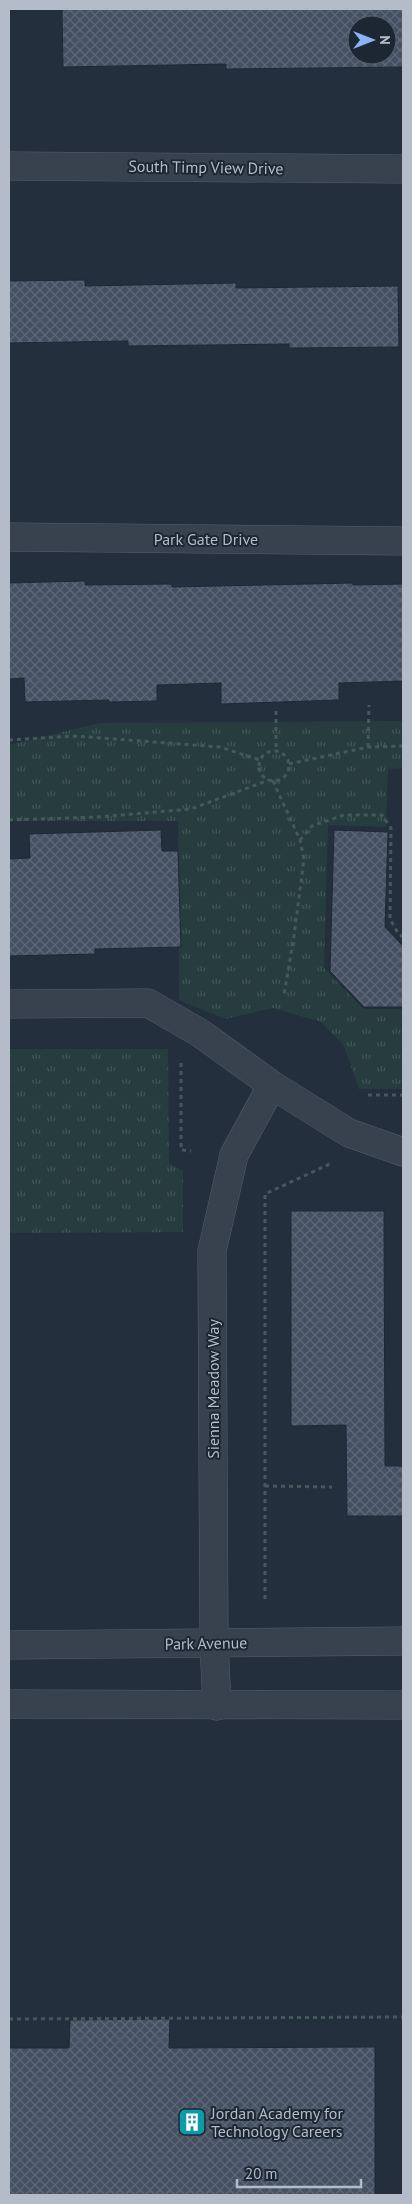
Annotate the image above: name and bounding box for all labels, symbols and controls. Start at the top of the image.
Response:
north arrow [347,15,397,65]
text: N [376,35,394,45]
street label: South Timp View Drive [128,156,284,178]
street label: Park Gate Drive [154,529,258,549]
street label: Sienna Meadow Way [203,1319,223,1459]
street label: Park Avenue [164,1632,248,1654]
place label: Jordan Academy for Technology Careers [210,2103,343,2141]
building icon: Jordan Academy for Technology Careers [177,2107,207,2137]
scale bar [237,2156,361,2188]
text: 20 m [245,2164,278,2183]

